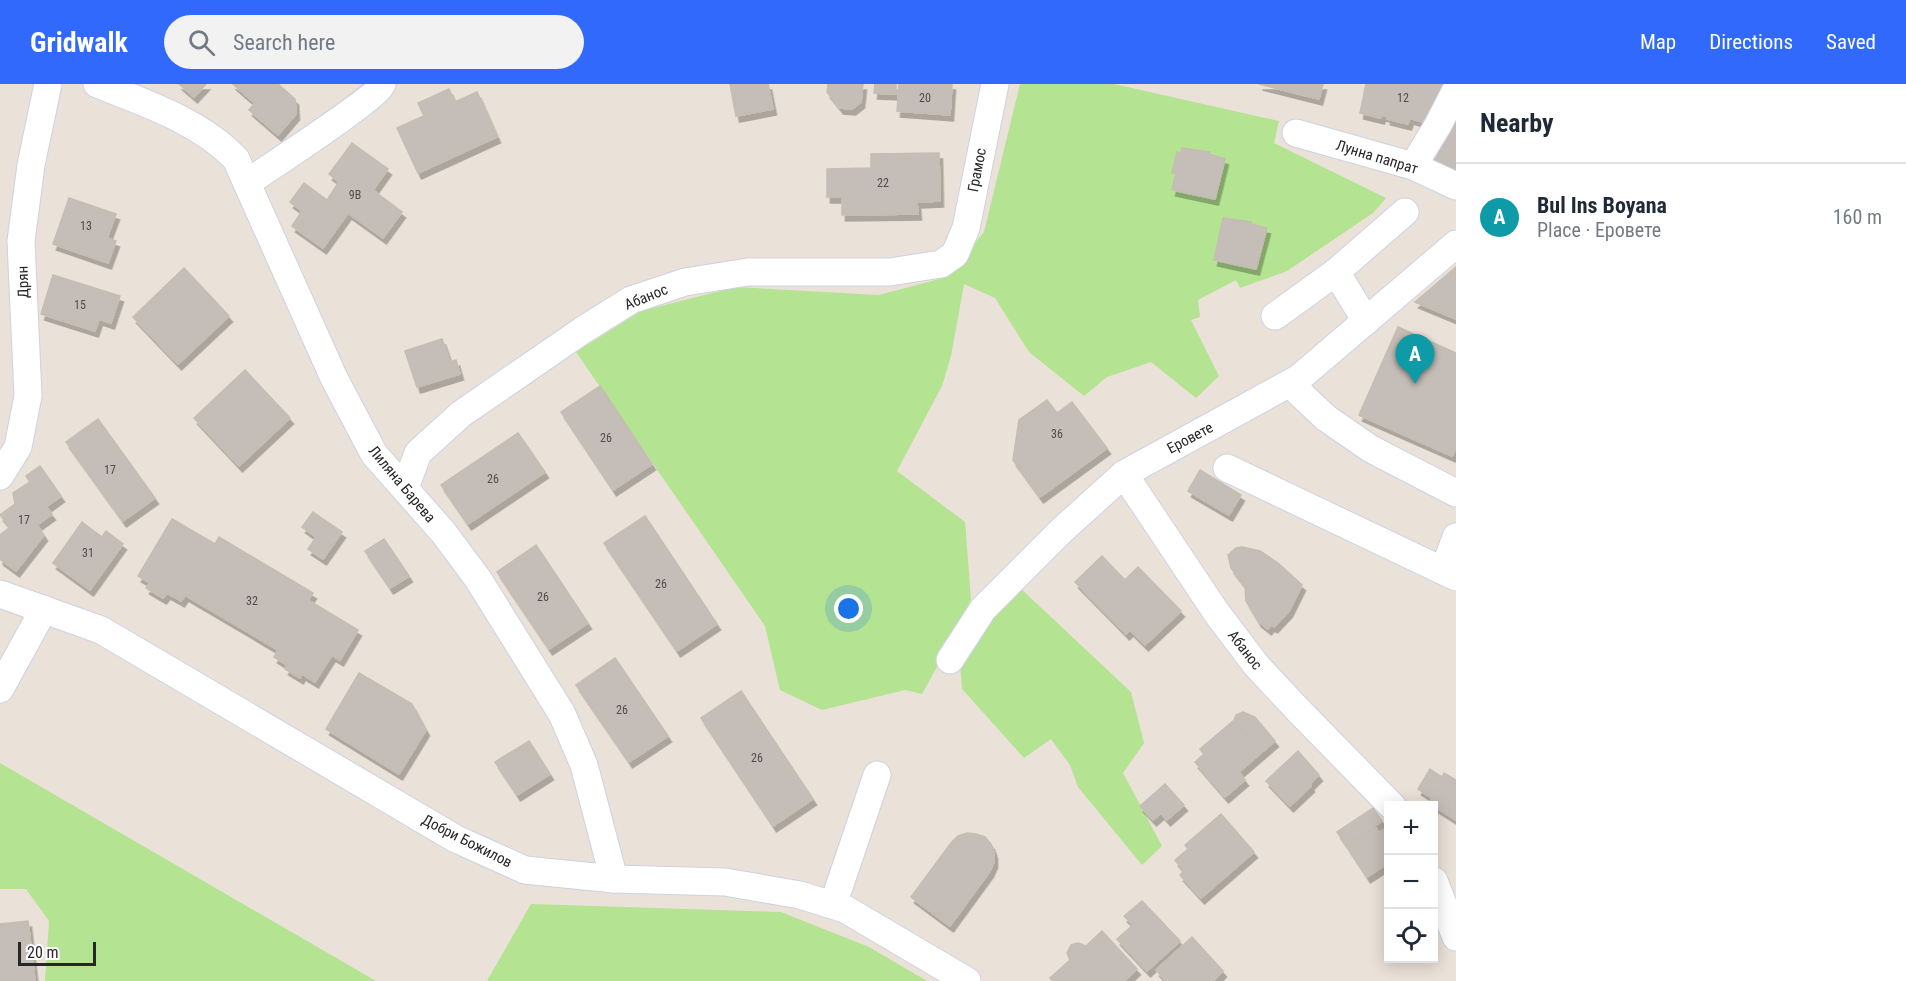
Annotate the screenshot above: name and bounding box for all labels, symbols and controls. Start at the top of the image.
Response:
search box [164,15,584,69]
text: Gridwalk [30,26,128,59]
icon: search [185,26,218,59]
text: Search here [233,30,335,55]
text: Map [1640,30,1676,54]
text: Directions [1709,30,1793,54]
text: Saved [1826,30,1876,54]
house number: 20 [919,91,931,105]
house number: 12 [1397,91,1409,105]
text: Nearby [1480,108,1554,138]
street label: Лунна папрат [1334,136,1420,178]
street label: Грамос [964,146,990,194]
house number: 22 [877,176,889,190]
house number: 9В [349,188,361,202]
text: Bul Ins Boyana [1537,193,1667,218]
text: A [1494,205,1505,229]
text: 160 m [1833,205,1882,229]
text: Place · Еровете [1537,218,1661,242]
house number: 13 [80,219,92,233]
street label: Дрян [13,266,33,298]
street label: Абанос [622,280,670,314]
house number: 15 [74,298,86,312]
pin: A [1396,334,1434,384]
street label: Еровете [1164,418,1216,458]
house number: 36 [1051,427,1063,441]
house number: 26 [600,431,612,445]
street label: Лиляна Барева [365,442,439,526]
house number: 17 [104,463,116,477]
house number: 26 [487,472,499,486]
house number: 17 [18,513,30,527]
house number: 31 [82,546,94,560]
house number: 26 [655,577,667,591]
house number: 26 [537,590,549,604]
house number: 32 [246,594,258,608]
your location [834,594,863,623]
street label: Абанос [1224,627,1266,673]
house number: 26 [616,703,628,717]
house number: 26 [751,751,763,765]
map controls [1384,801,1438,963]
button: + [1384,801,1438,855]
street label: Добри Божилов [419,811,515,871]
button: − [1384,855,1438,909]
button: locate [1384,909,1438,963]
scale bar [18,939,96,966]
text: 20 m [27,943,59,962]

